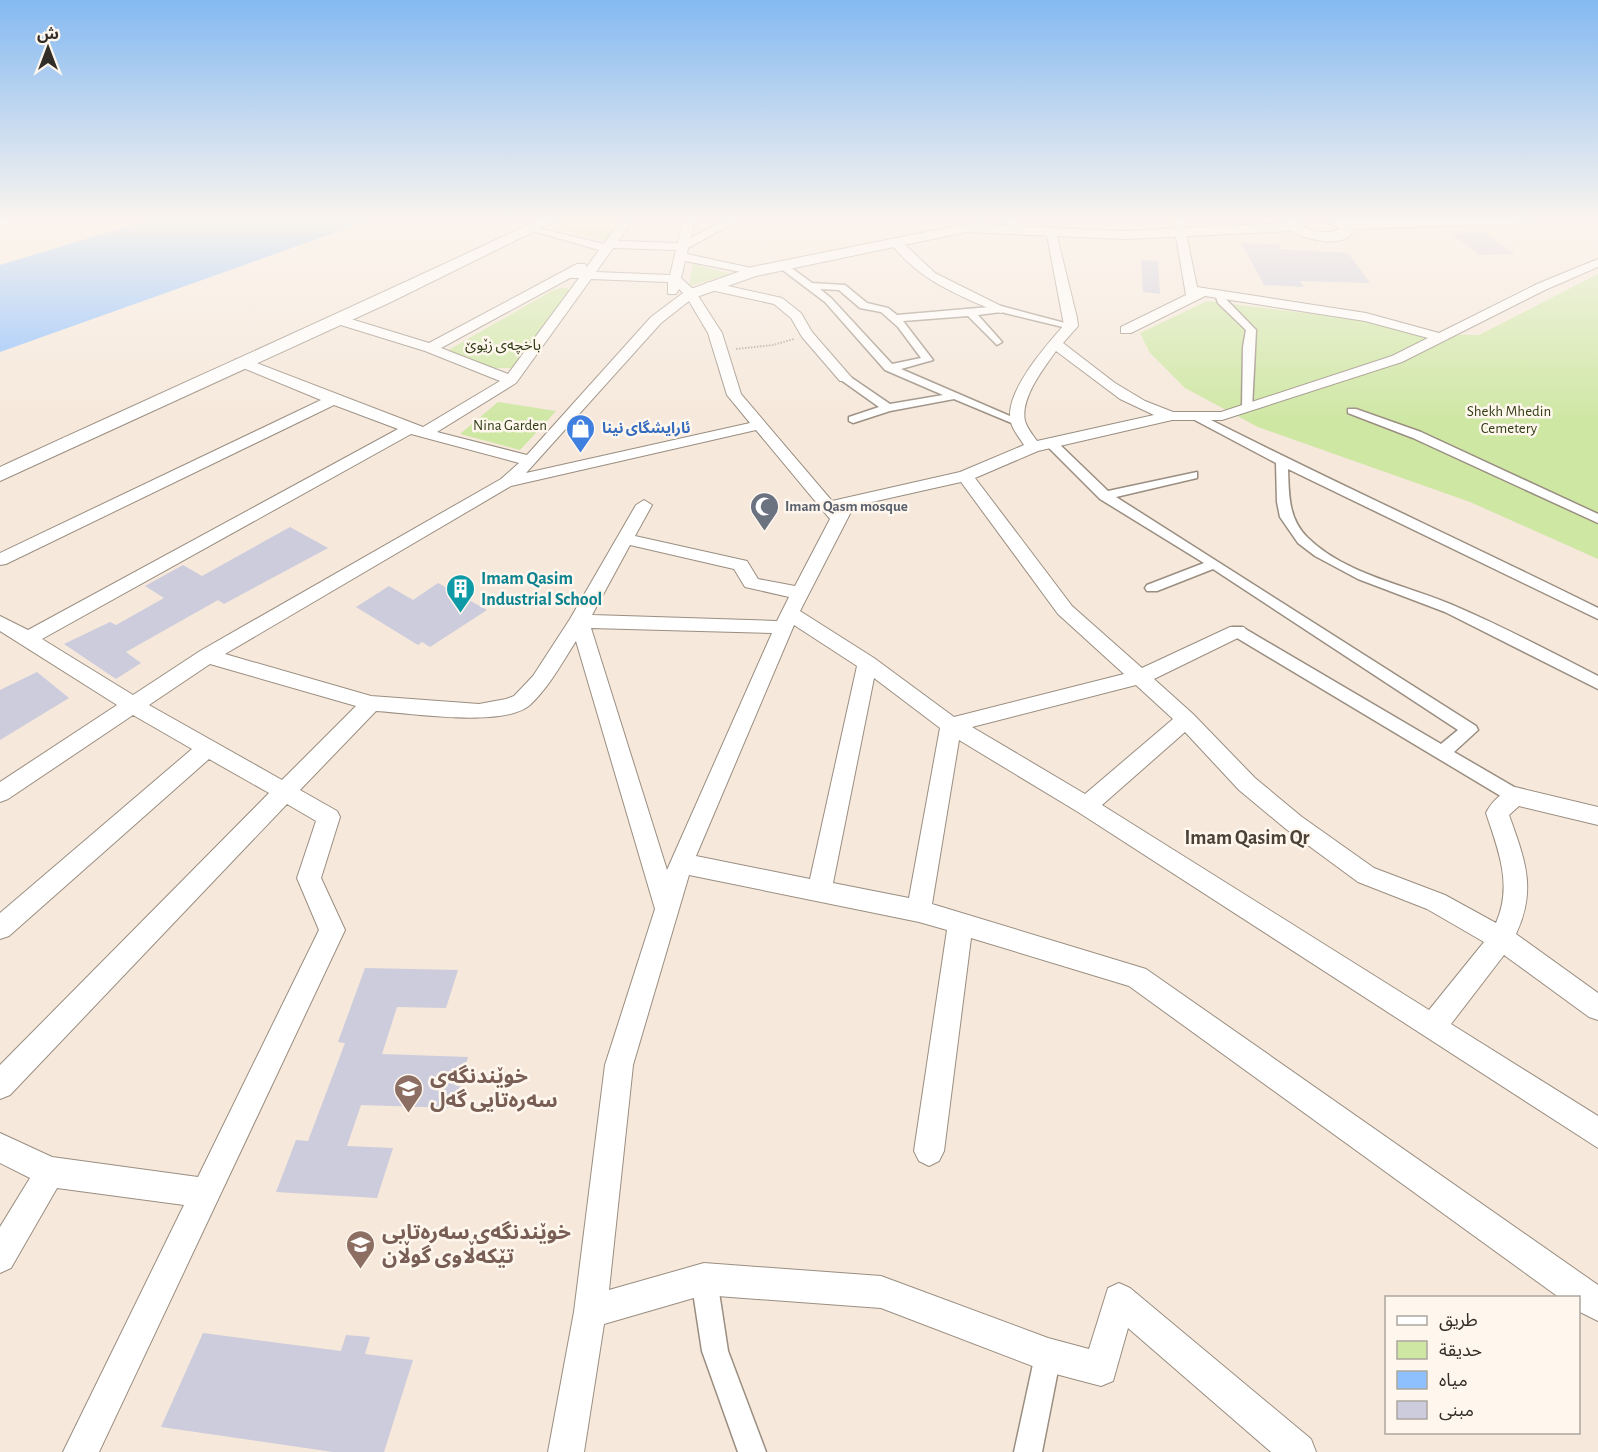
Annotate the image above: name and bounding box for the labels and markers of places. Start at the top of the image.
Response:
shop icon: ئارایشگای نینا [565,412,597,454]
place label: ئارایشگای نینا [602,419,690,437]
mosque icon: Imam Qasm mosque [748,490,780,532]
place label: Imam Qasm mosque [785,499,908,514]
place label: Imam Qasim Industrial School [481,570,602,609]
building icon: Imam Qasim Industrial School [444,572,476,614]
place label: خوێندنگەی سەرەتایی گەل [430,1064,558,1112]
school or university icon: خوێندنگەی سەرەتایی گەل [393,1072,425,1114]
place label: خوێندنگەی سەرەتایی تێکەڵاوی گوڵان [382,1220,571,1268]
school or university icon: خوێندنگەی سەرەتایی تێکەڵاوی گوڵان [345,1228,377,1270]

